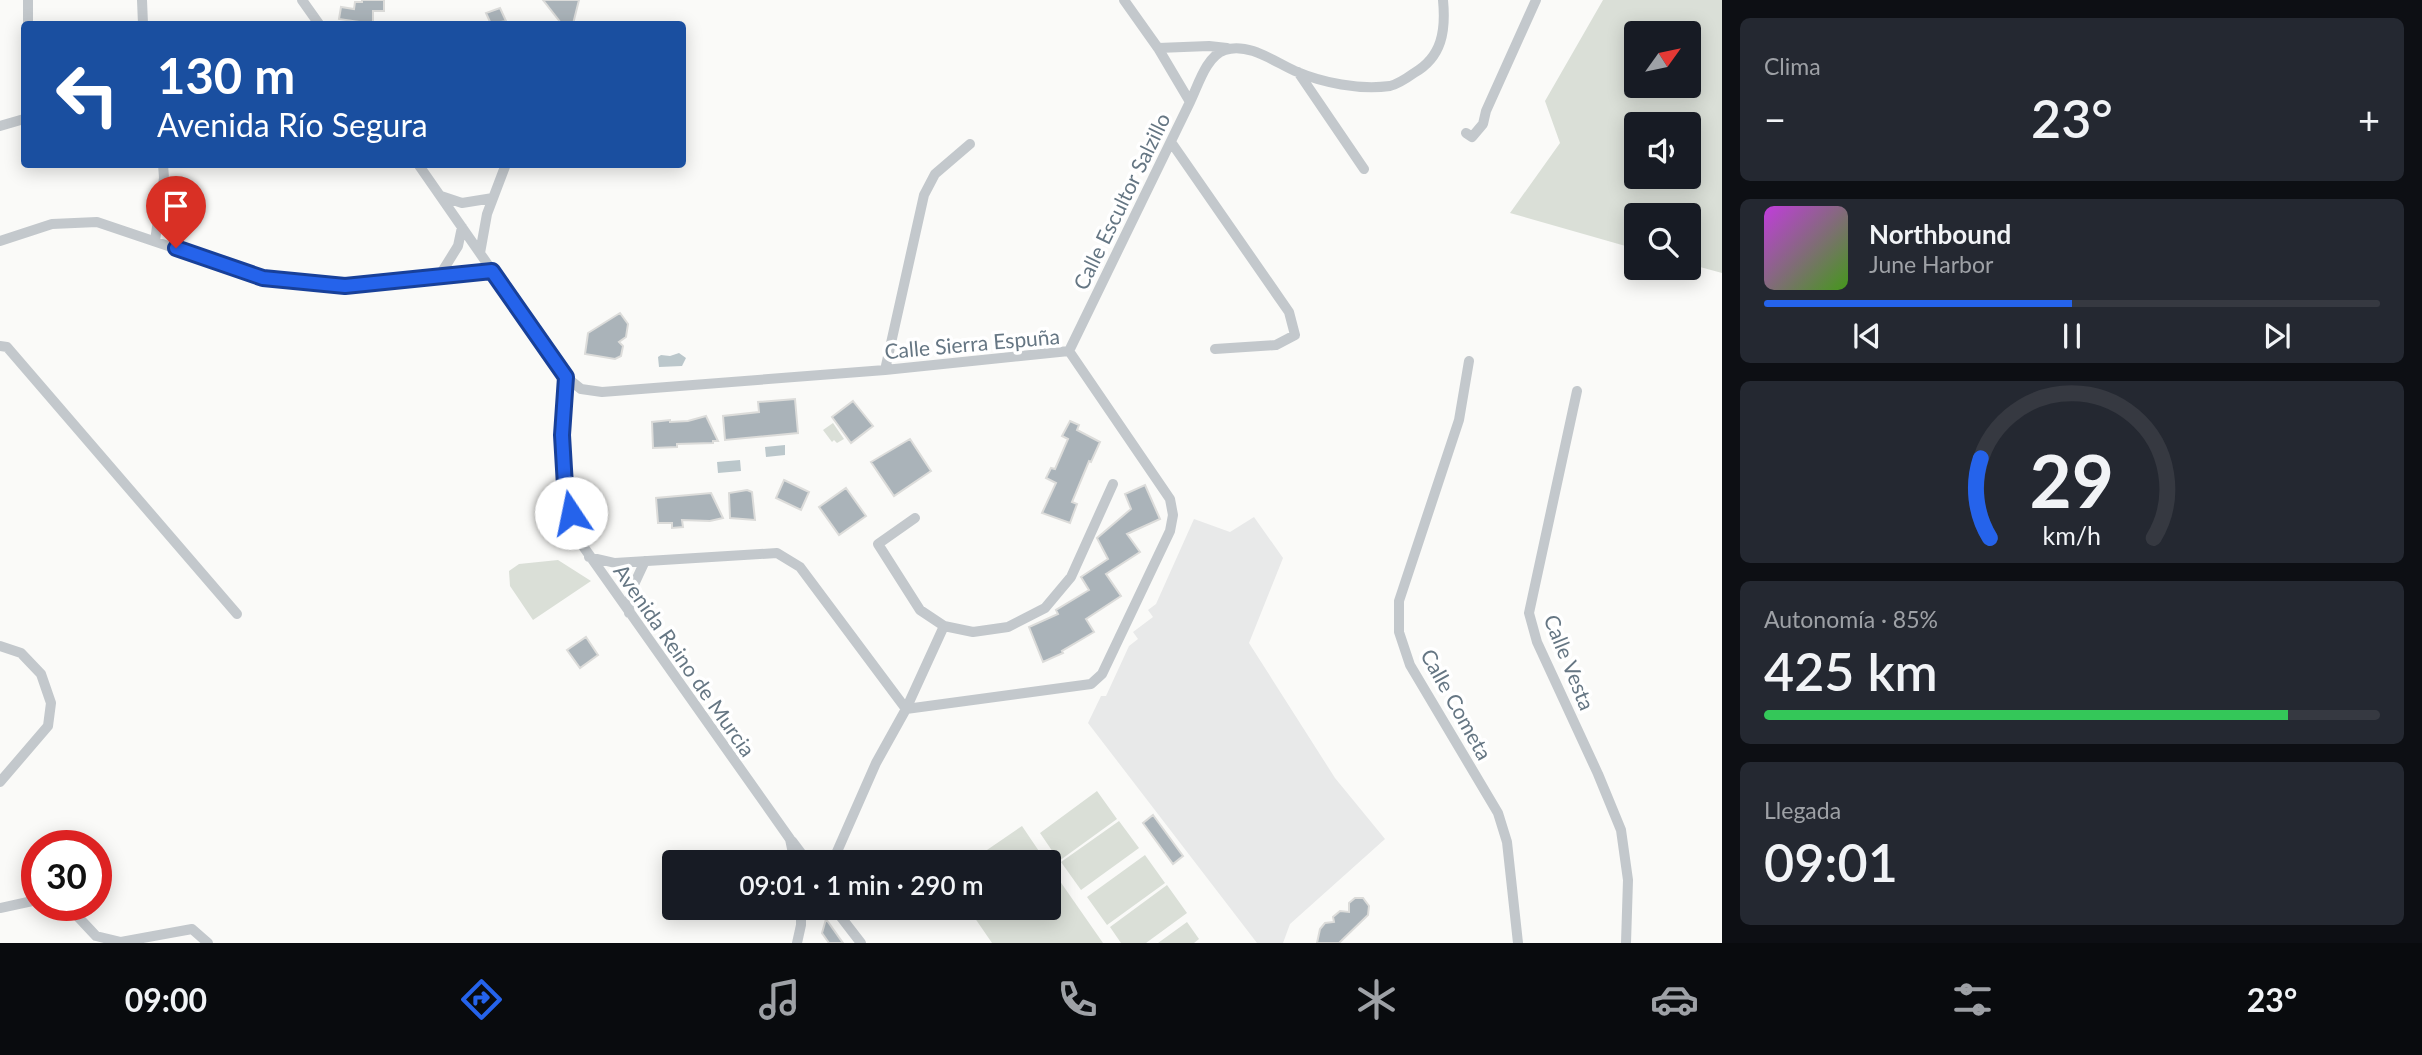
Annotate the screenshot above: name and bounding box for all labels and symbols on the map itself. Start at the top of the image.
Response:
north arrow [1624,21,1701,98]
street label: Calle Escultor Salzillo [1067,108,1175,293]
pin [146,176,206,248]
street label: Calle Sierra Espuña [883,323,1061,363]
position arrow [534,476,608,550]
street label: Avenida Reino de Murcia [609,559,761,761]
street label: Calle Vesta [1540,611,1600,713]
street label: Calle Cometa [1416,644,1498,764]
speed limit sign: 30 [21,830,112,921]

